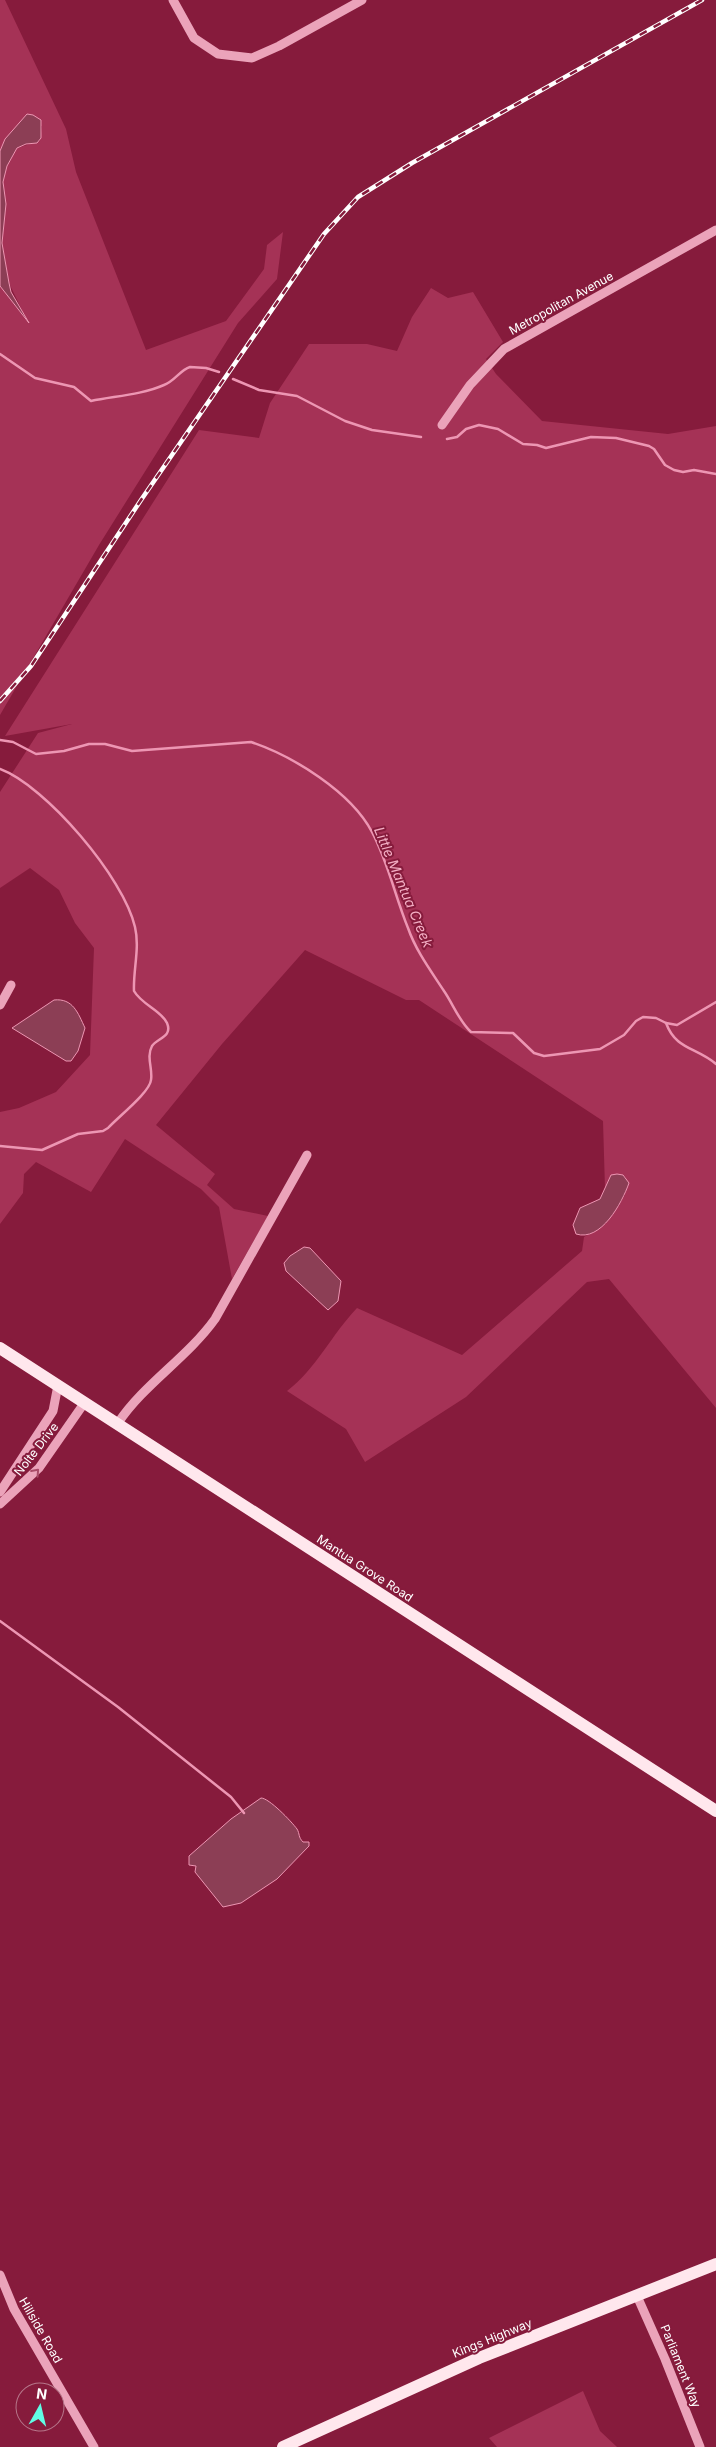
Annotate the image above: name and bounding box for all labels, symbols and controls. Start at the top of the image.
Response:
street label: Metropolitan Avenue [506,268,616,338]
water label: Little Mantua Creek [371,824,437,950]
street label: Nolte Drive [11,1419,61,1479]
one-way arrow [30,1468,39,1477]
street label: Mantua Grove Road [314,1531,416,1605]
street label: Hillside Road [16,2294,66,2366]
street label: Kings Highway [450,2315,534,2361]
street label: Parliament Way [658,2322,705,2410]
north arrow [15,2382,65,2432]
text: N [35,2384,48,2403]

